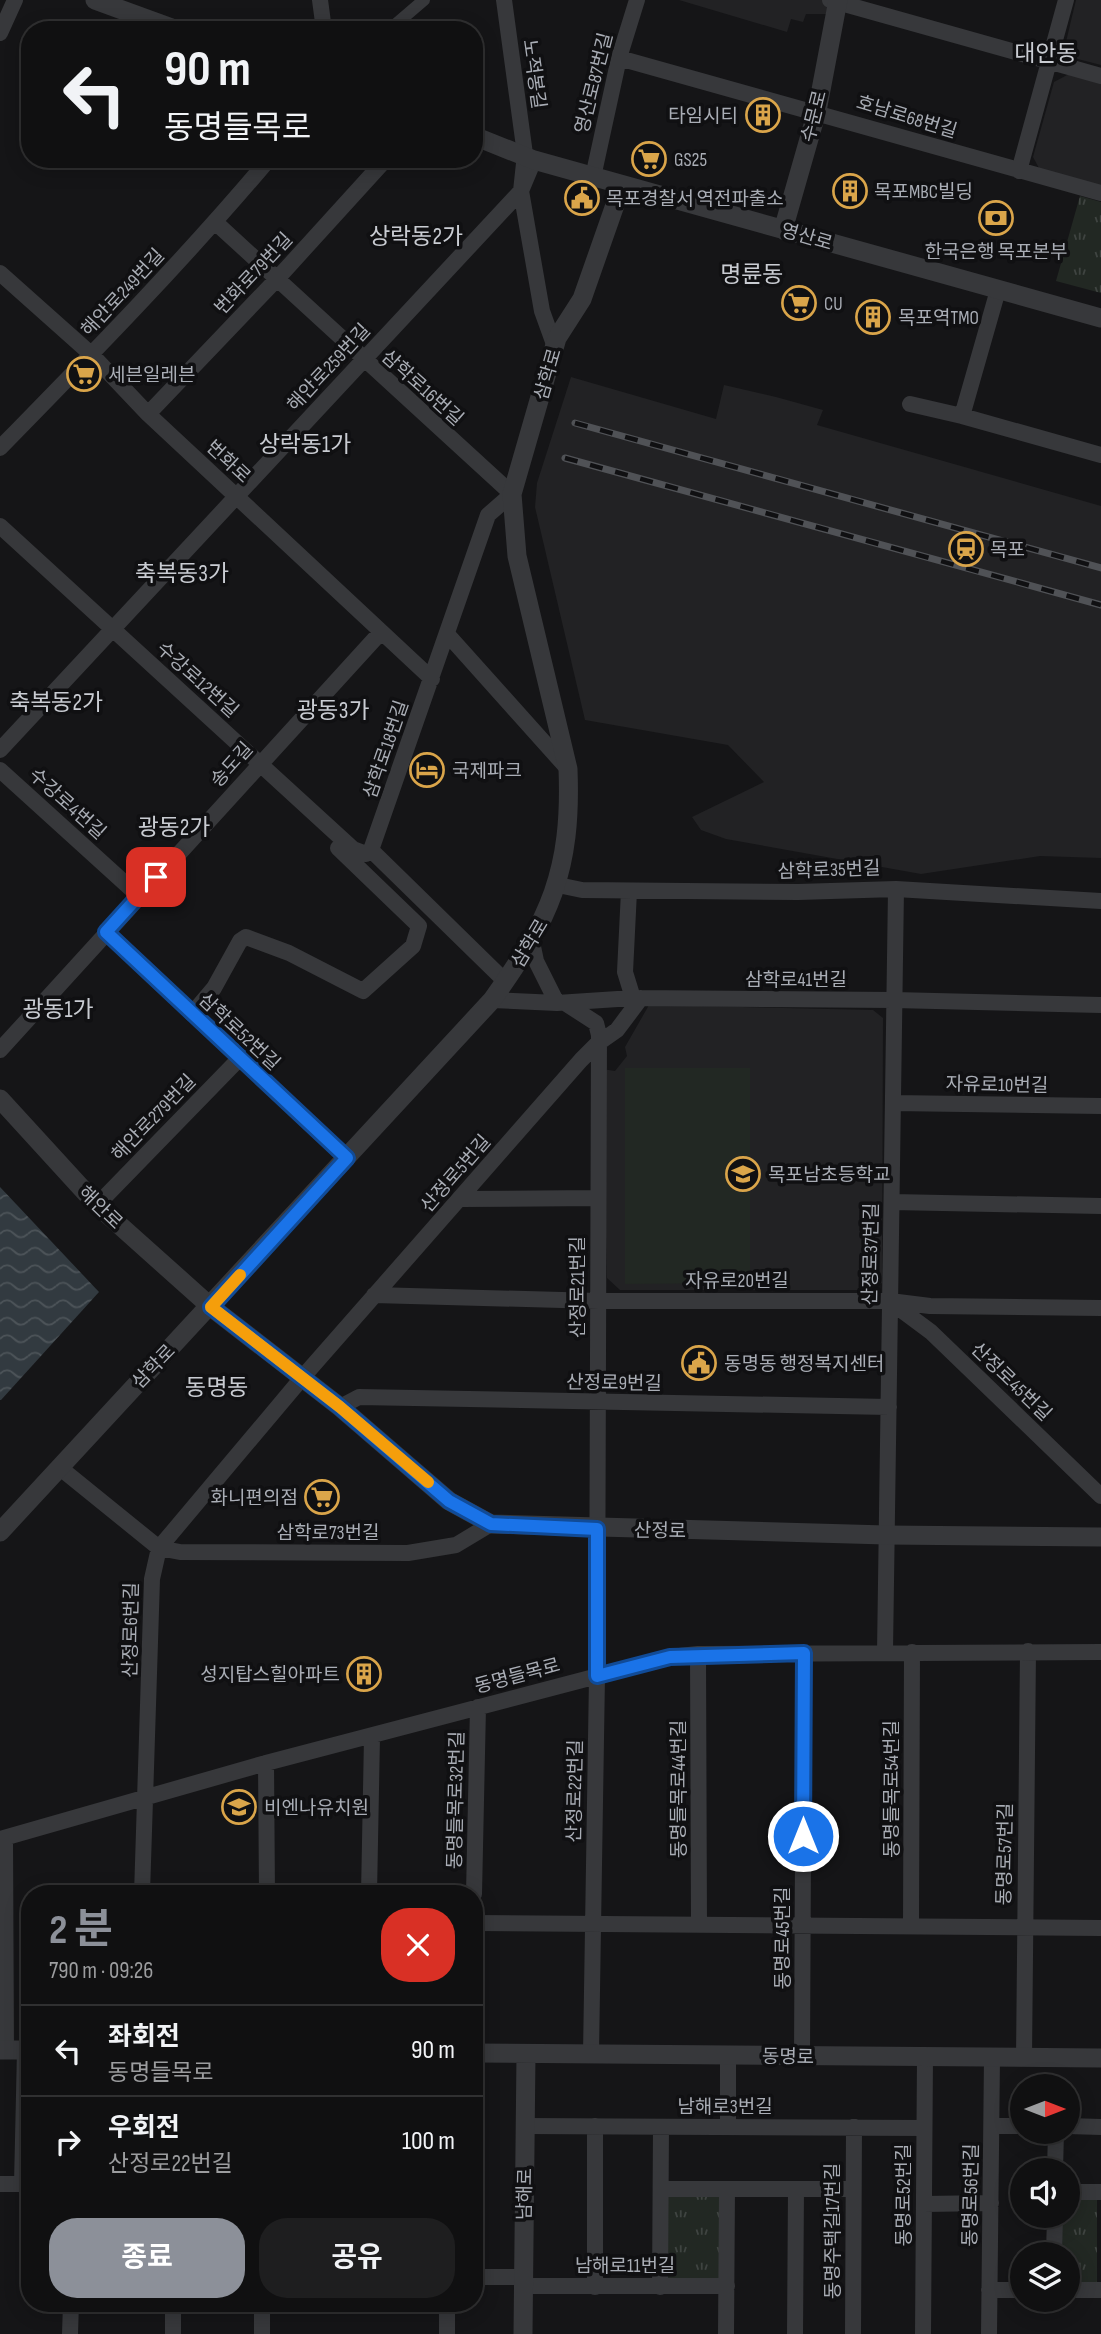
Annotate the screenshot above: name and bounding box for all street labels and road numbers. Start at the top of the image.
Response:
street label: 영산로87번길 [571,30,618,136]
street label: 노적봉길 [517,38,550,110]
street label: 수문로 [797,88,832,145]
street label: 호남로68번길 [853,91,960,144]
street label: 영산로 [778,219,835,256]
street label: 번화로79번길 [210,228,298,320]
street label: 해안로249번길 [77,244,170,342]
street label: 해안로259번길 [283,319,375,417]
street label: 삼학로16번길 [376,345,468,431]
street label: 삼학로 [530,346,567,403]
street label: 번화로 [201,436,255,488]
street label: 수강로12번길 [151,637,243,723]
street label: 삼학로18번길 [359,697,414,802]
street label: 송도길 [206,738,258,792]
street label: 수강로4번길 [24,764,110,845]
street label: 삼학로35번길 [777,857,881,884]
street label: 삼학로 [507,915,554,972]
street label: 삼학로41번길 [745,969,847,992]
street label: 삼학로52번길 [194,989,284,1076]
street label: 해안로279번길 [107,1070,201,1166]
street label: 자유로10번길 [946,1073,1048,1098]
street label: 산정로5번길 [416,1131,496,1217]
street label: 해안로 [73,1182,127,1235]
street label: 산정로37번길 [859,1202,884,1306]
street label: 산정로21번길 [567,1236,590,1338]
street label: 자유로20번길 [685,1270,789,1293]
street label: 산정로45번길 [966,1338,1056,1426]
street label: 삼학로 [128,1340,181,1394]
street label: 산정로9번길 [566,1371,662,1396]
street label: 산정로 [634,1520,686,1543]
street label: 삼학로73번길 [277,1522,379,1545]
street label: 산정로6번길 [119,1582,144,1678]
street label: 동명들목로 [472,1654,563,1699]
street label: 동명들목로44번길 [668,1720,691,1858]
street label: 동명들목로54번길 [881,1720,904,1858]
street label: 동명들목로32번길 [444,1731,469,1869]
street label: 산정로22번길 [563,1739,588,1843]
street label: 동명로57번길 [993,1803,1018,1905]
street label: 동명로45번길 [772,1886,795,1990]
street label: 동명로 [762,2046,814,2069]
street label: 남해로3번길 [677,2096,773,2119]
street label: 동명로56번길 [959,2143,984,2247]
street label: 동명로52번길 [893,2144,916,2246]
street label: 동명주택길17번길 [822,2163,845,2299]
street label: 남해로 [514,2168,537,2220]
street label: 남해로11번길 [575,2255,675,2278]

